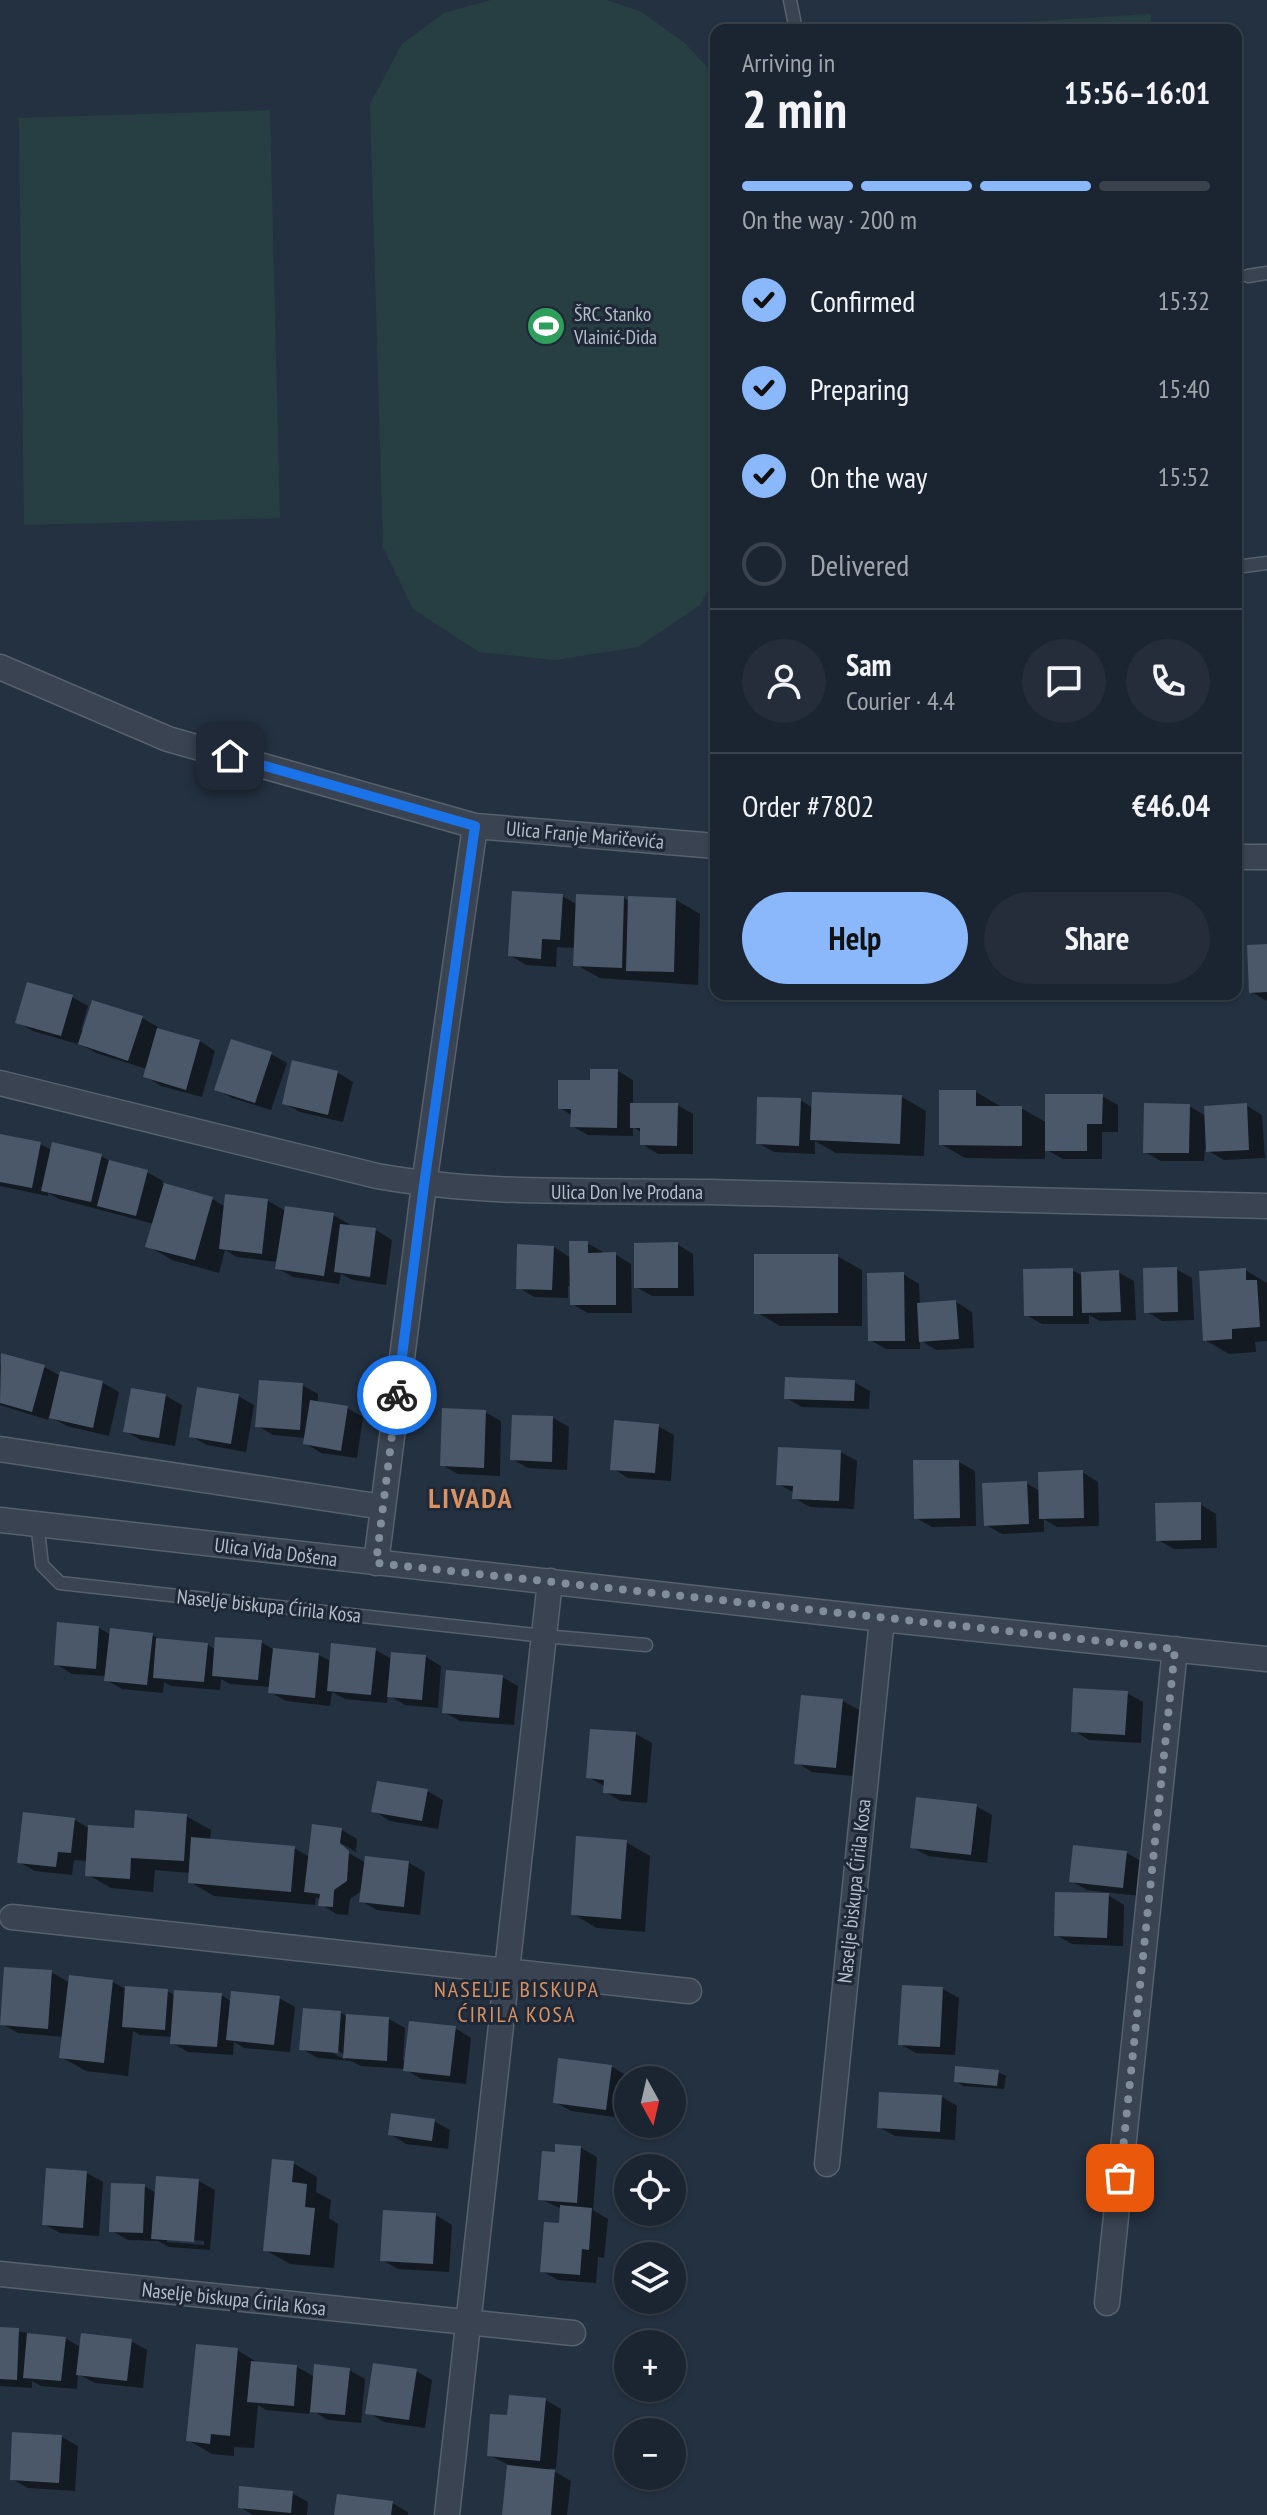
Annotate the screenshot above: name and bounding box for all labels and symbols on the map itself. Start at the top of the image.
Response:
place label: ŠRC Stanko Vlainić-Dida [573,301,657,350]
sports icon: ŠRC Stanko Vlainić-Dida [525,305,567,347]
pin [196,722,264,790]
street label: Ulica Franje Maričevića [505,815,665,855]
street label: Ulica Don Ive Prodana [551,1179,703,1205]
courier [357,1355,437,1435]
district label: LIVADA [428,1479,514,1516]
street label: Ulica Vida Došena [213,1532,339,1572]
street label: Naselje biskupa Ćirila Kosa [176,1583,362,1629]
street label: Naselje biskupa Ćirila Kosa [831,1798,877,1984]
district label: NASELJE BISKUPA ĆIRILA KOSA [434,1975,600,2028]
north arrow [614,2066,686,2138]
pin [1086,2144,1154,2212]
street label: Naselje biskupa Ćirila Kosa [141,2276,327,2322]

